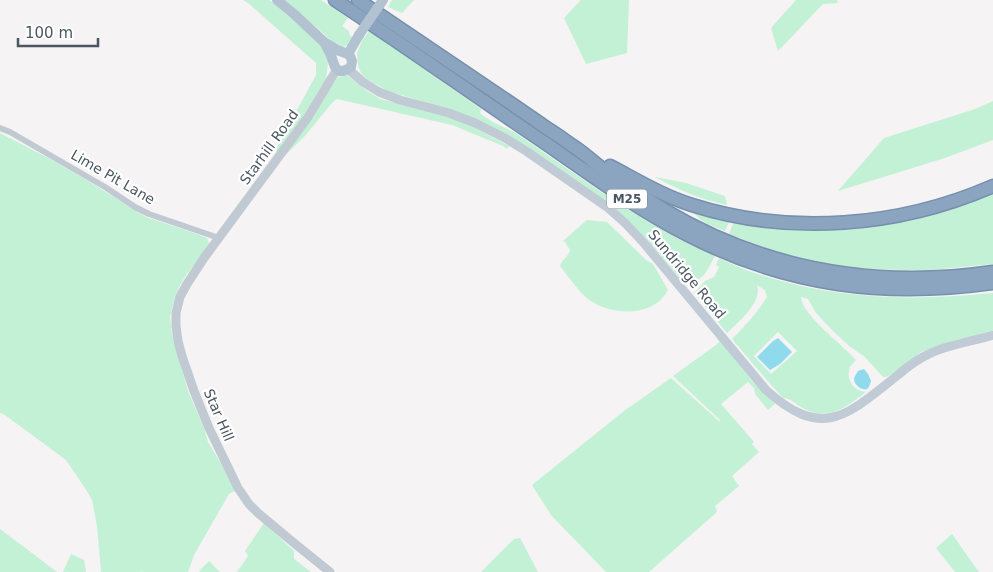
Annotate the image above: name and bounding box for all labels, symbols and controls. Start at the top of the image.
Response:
scale bar [18,15,98,47]
text: 100 m [25,24,73,42]
street label: Starhill Road [236,106,302,188]
street label: Lime Pit Lane [68,147,158,207]
road number: M25 [607,190,647,208]
street label: Sundridge Road [645,226,729,322]
street label: Star Hill [201,386,237,444]

